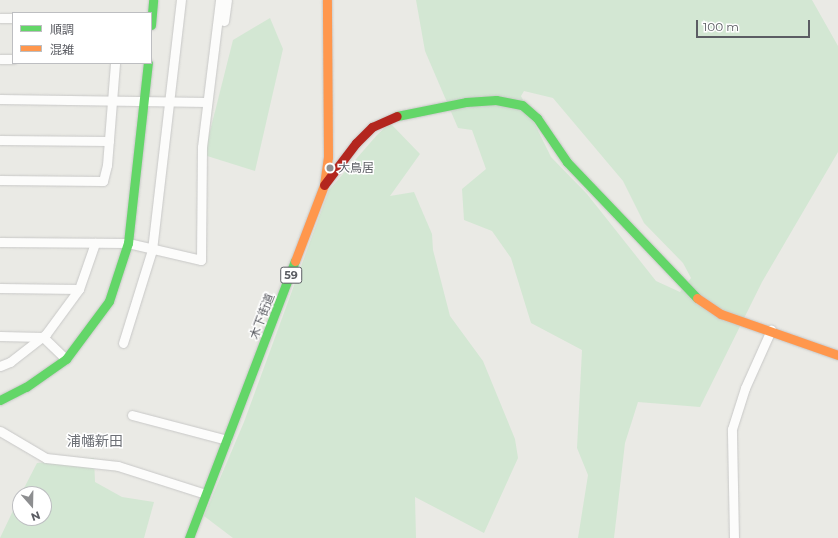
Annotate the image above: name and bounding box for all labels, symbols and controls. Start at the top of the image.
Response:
legend [12,12,152,64]
scale bar [698,12,812,38]
text: 100 m [703,19,739,34]
text: 順調 [50,22,74,37]
text: 混雑 [50,42,74,57]
place label: 大鳥居 [338,161,374,175]
marker: 大鳥居 [325,163,335,173]
road number: 59 [280,266,302,284]
street label: 木下街道 [247,291,277,341]
district label: 浦幡新田 [67,433,123,449]
north arrow [12,486,52,526]
text: N [29,508,42,524]

